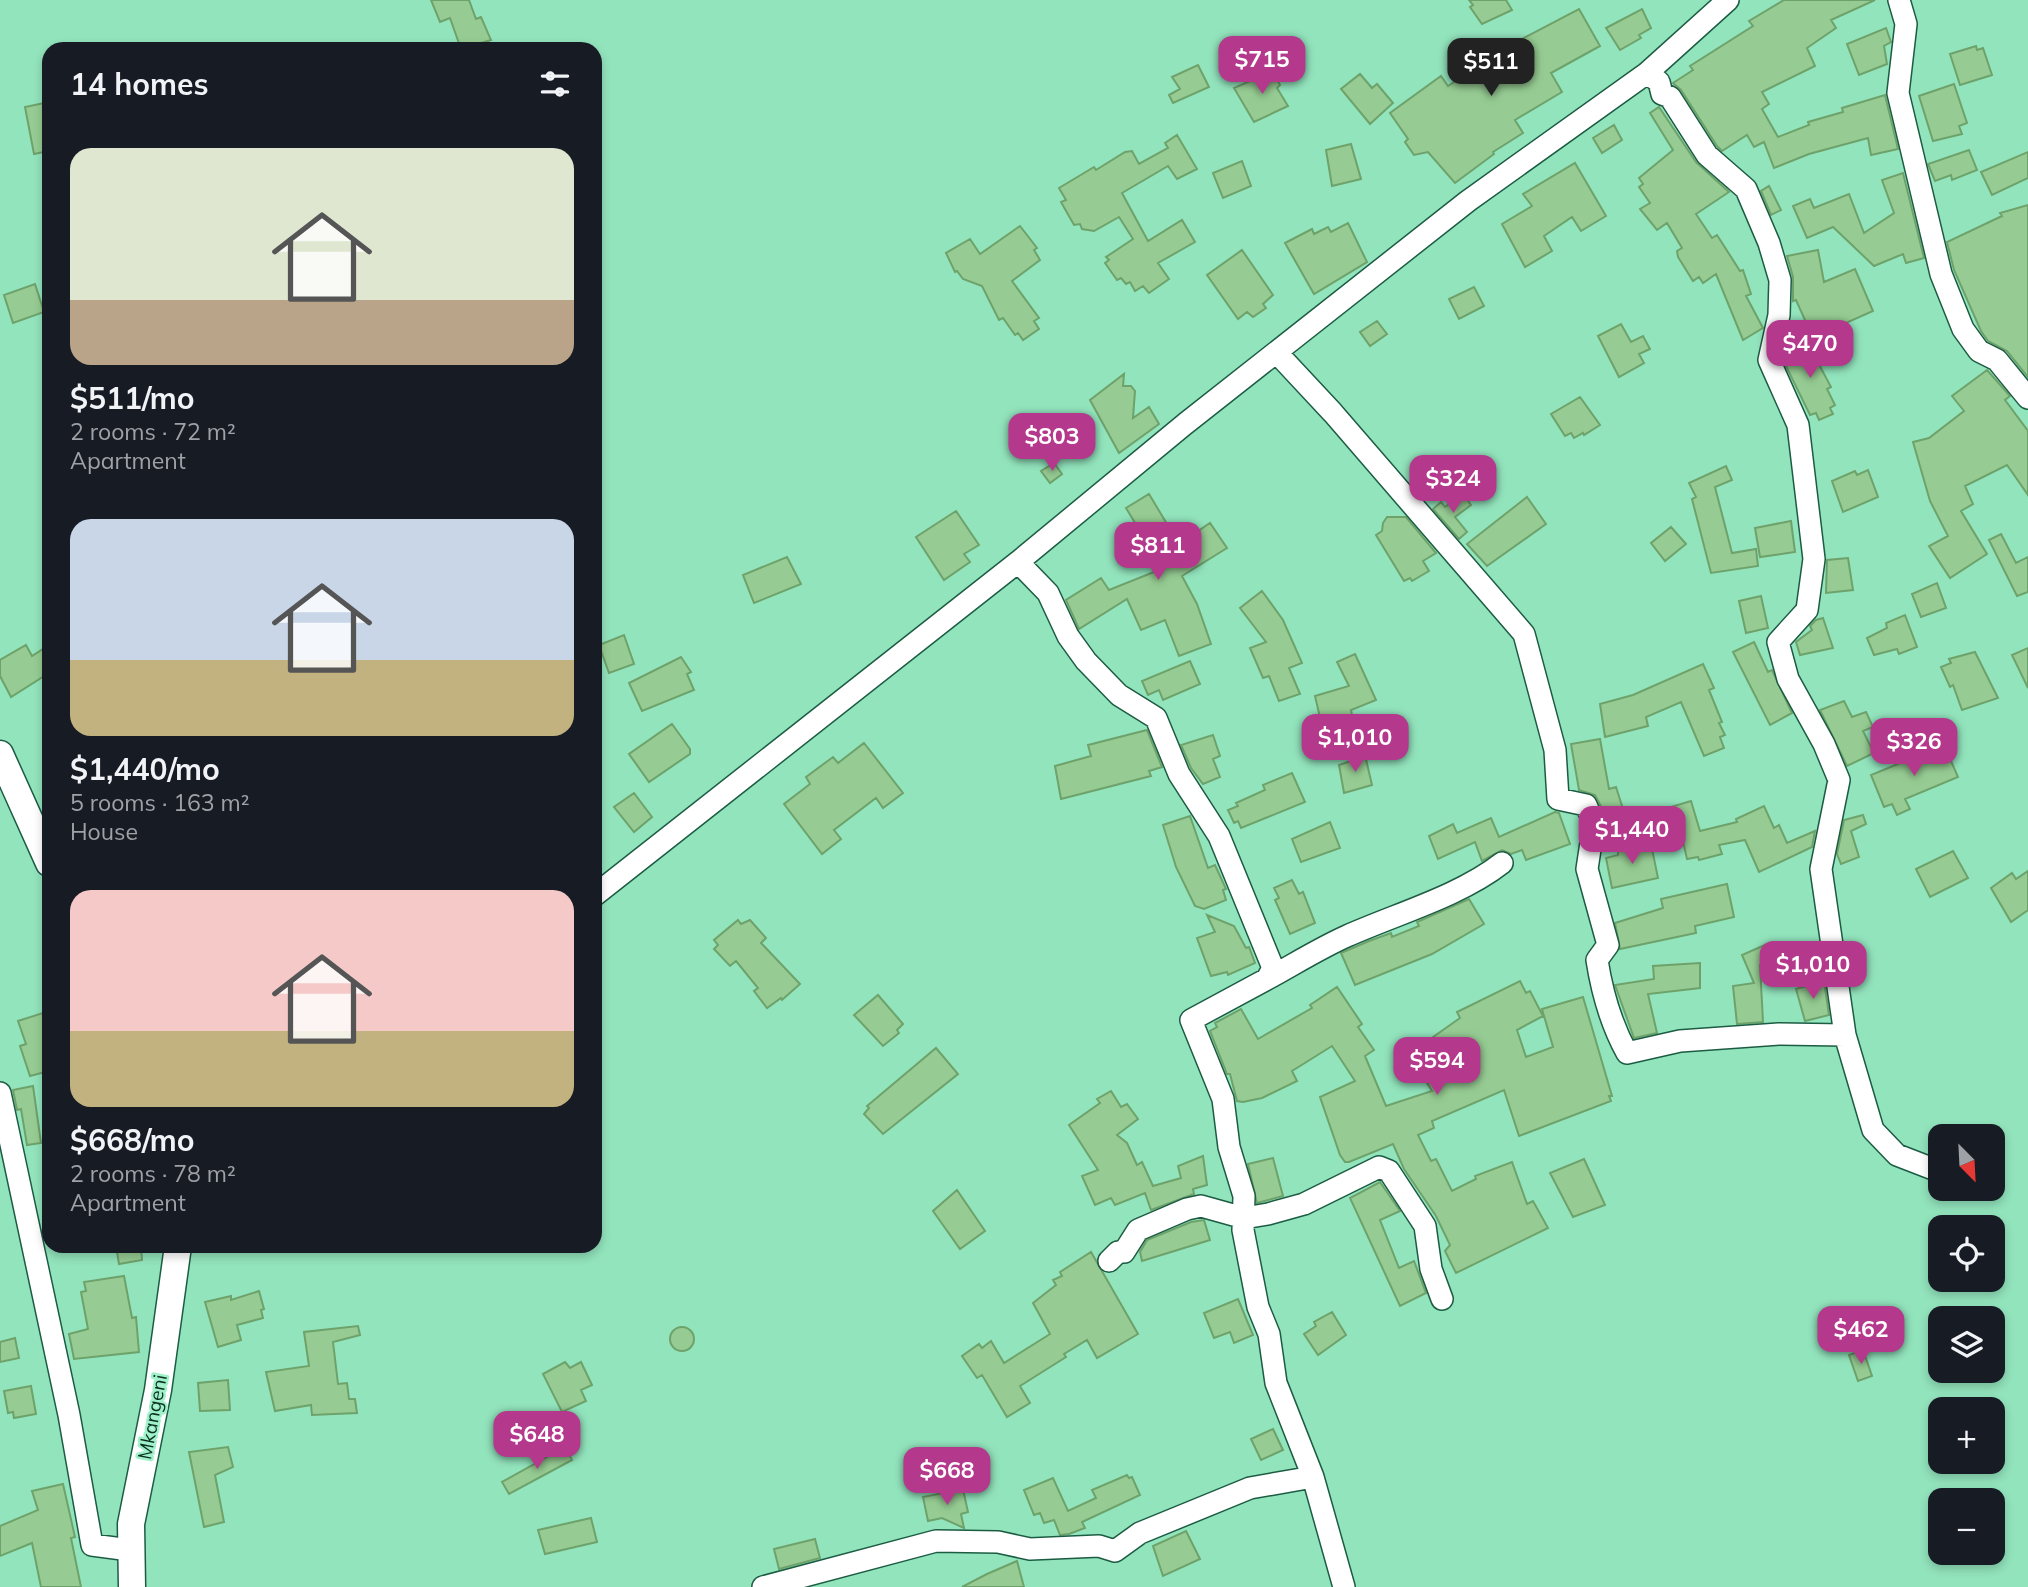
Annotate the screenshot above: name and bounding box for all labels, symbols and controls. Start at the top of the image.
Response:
pin: $715 [1221,36,1303,96]
pin: $511 [1450,38,1532,98]
text: $715 [1234,44,1290,73]
text: $511 [1463,46,1519,75]
text: 14 homes [70,65,209,103]
icon: filters [536,65,574,103]
icon: home [259,194,385,320]
pin: $470 [1769,320,1851,380]
text: $470 [1782,328,1838,357]
text: $511/mo [70,379,194,417]
pin: $803 [1011,414,1093,473]
text: 2 rooms · 72 m² [70,417,236,446]
text: $803 [1024,421,1080,450]
text: Apartment [70,446,186,475]
pin: $324 [1412,456,1494,515]
text: $324 [1425,463,1481,492]
pin: $811 [1117,522,1199,582]
text: $811 [1130,530,1186,559]
icon: home [259,565,385,691]
pin: $1,010 [1298,714,1412,774]
pin: $326 [1873,718,1955,778]
text: $1,010 [1318,722,1392,751]
text: $326 [1886,726,1942,755]
text: $1,440/mo [70,750,220,788]
text: 5 rooms · 163 m² [70,788,250,817]
pin: $1,440 [1575,806,1689,866]
text: $1,440 [1595,814,1669,843]
text: House [70,817,138,846]
icon: home [259,936,385,1062]
pin: $1,010 [1756,942,1870,1001]
text: $1,010 [1776,949,1850,978]
pin: $594 [1396,1038,1478,1097]
text: $594 [1409,1045,1465,1074]
text: $668/mo [70,1121,194,1159]
north arrow [1928,1124,2006,1200]
map controls [1928,1124,2005,1565]
text: 2 rooms · 78 m² [70,1159,236,1188]
text: Apartment [70,1188,186,1217]
button: locate [1928,1215,2005,1292]
pin: $462 [1820,1306,1902,1366]
button: layers [1928,1306,2005,1383]
text: $462 [1833,1314,1889,1343]
street label: Mkangeni [132,1373,172,1461]
button: + [1928,1397,2005,1474]
pin: $648 [496,1412,578,1471]
text: $648 [509,1419,565,1448]
pin: $668 [906,1448,988,1507]
text: $668 [919,1455,975,1484]
button: − [1928,1488,2005,1565]

